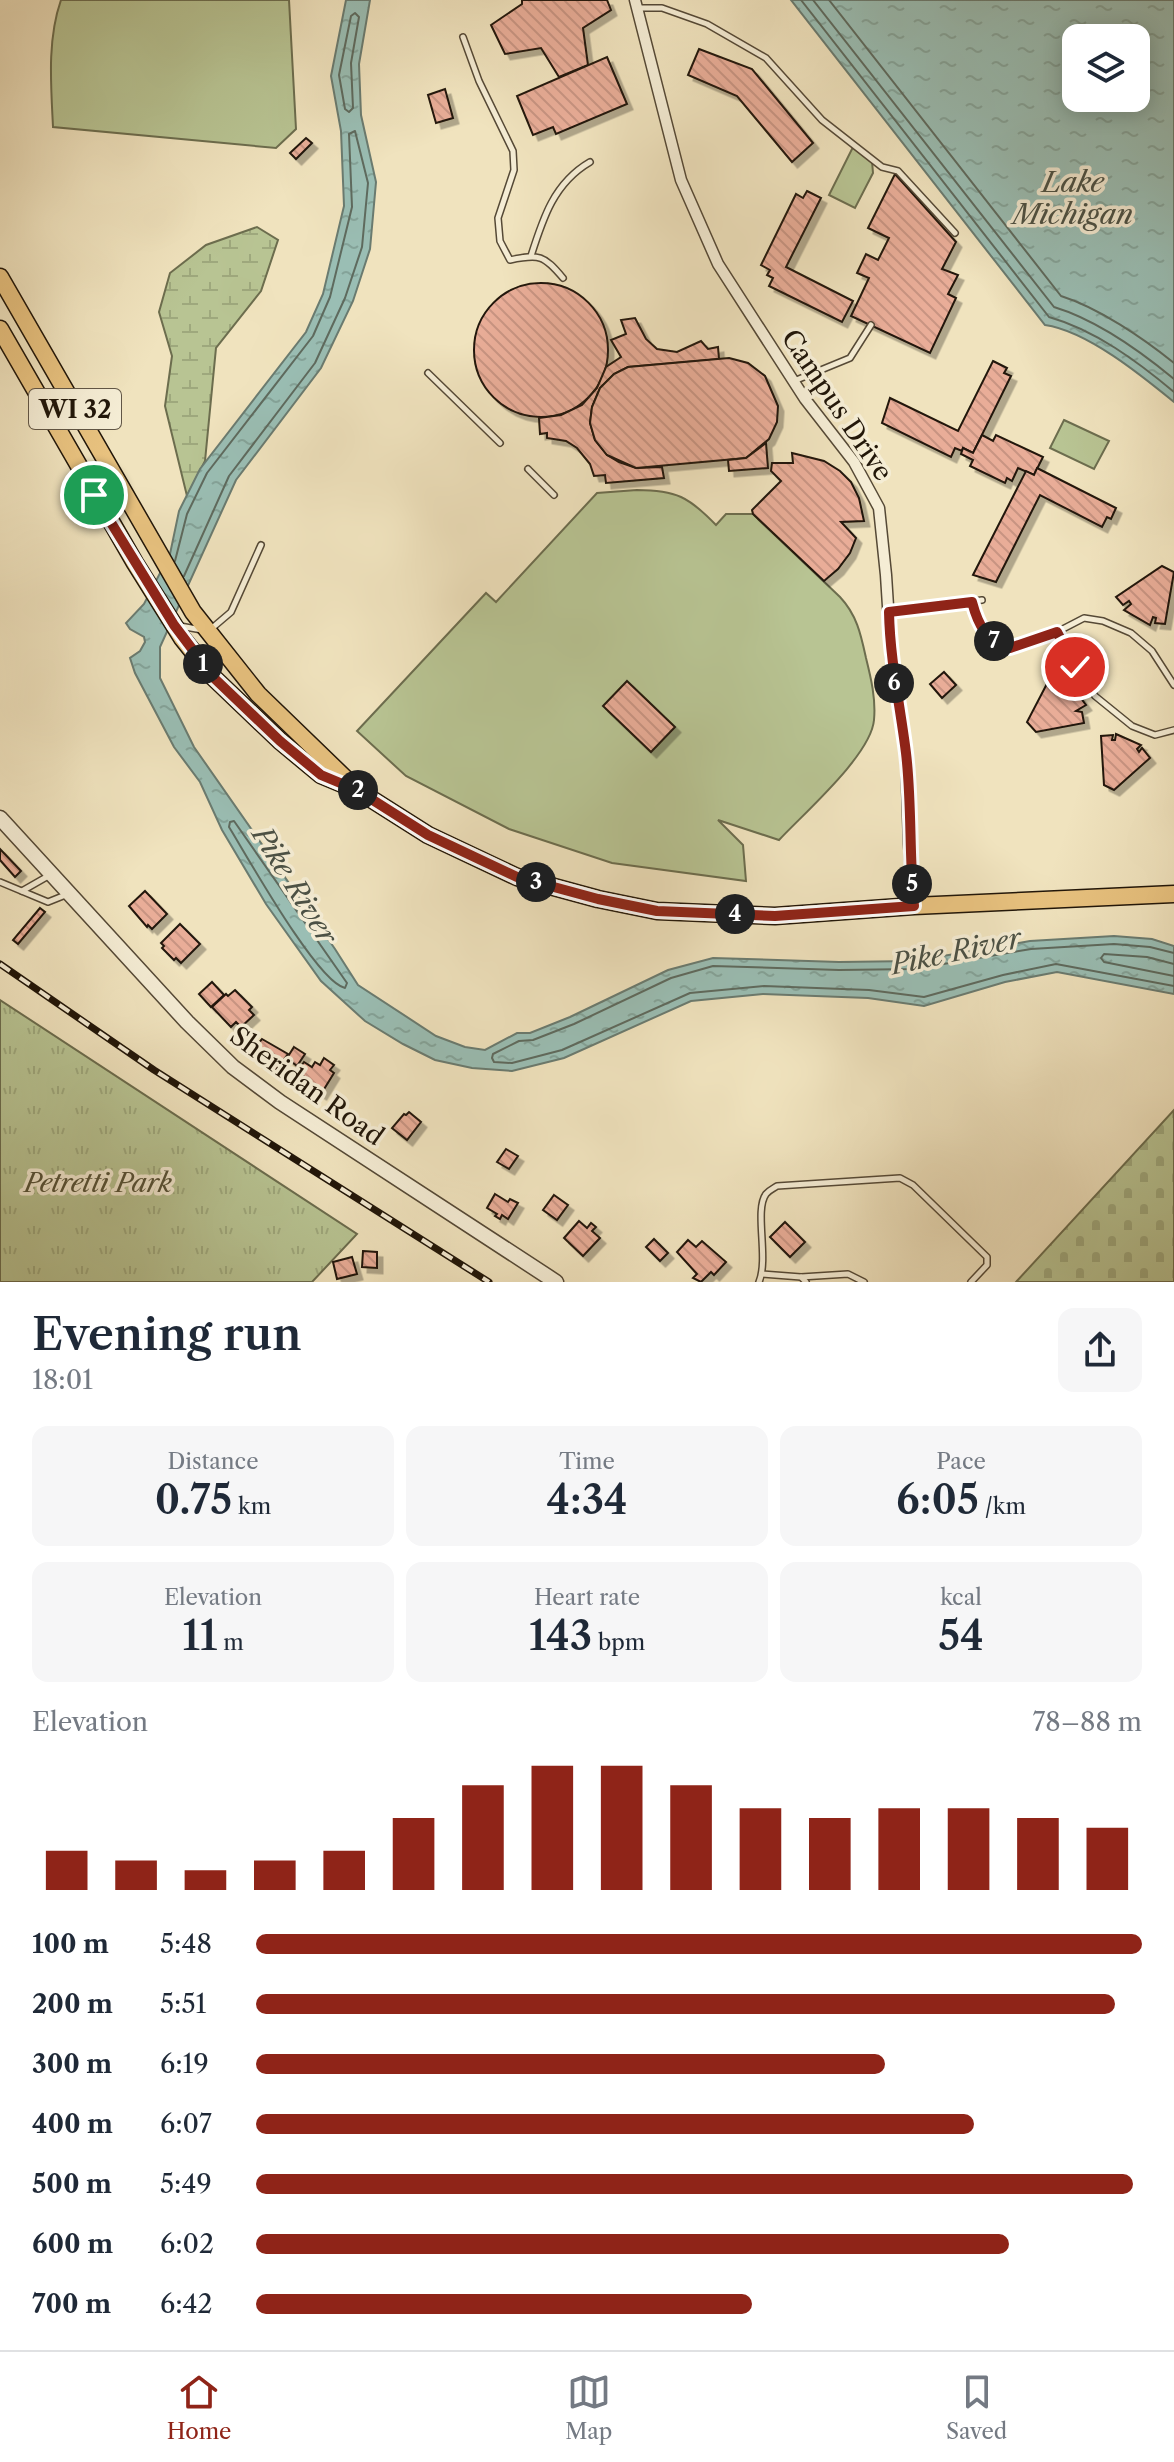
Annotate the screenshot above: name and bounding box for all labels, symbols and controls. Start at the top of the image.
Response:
map controls [1062,24,1150,112]
button: layers [1062,24,1150,112]
water label: Lake Michigan [1010,165,1133,231]
street label: Campus Drive [775,323,899,487]
road number: WI 32 [29,389,121,429]
pin [60,461,128,529]
icon: arrive [72,473,116,517]
pin: 7 [974,621,1014,661]
text: 7 [988,627,1000,654]
pin [1041,633,1109,701]
pin: 1 [183,644,223,684]
icon: check [1053,645,1097,689]
text: 1 [198,650,208,677]
pin: 6 [874,663,914,703]
text: 6 [887,669,901,696]
pin: 2 [338,770,378,810]
text: 2 [352,776,365,803]
water label: Pike River [244,818,346,952]
pin: 3 [516,862,556,902]
pin: 5 [892,864,932,904]
text: 3 [530,868,542,895]
text: 5 [906,870,918,897]
pin: 4 [715,894,755,934]
text: 4 [728,900,742,927]
water label: Pike River [886,920,1026,982]
street label: Sheridan Road [224,1019,390,1153]
park label: Petretti Park [22,1167,172,1199]
text: Evening run [32,1307,302,1361]
button: share [1058,1308,1142,1392]
text: 18:01 [32,1364,93,1396]
text: Distance [167,1448,259,1475]
text: Time [559,1448,615,1475]
text: Pace [936,1448,986,1475]
text: 0.75 [155,1475,232,1524]
text: 4:34 [546,1475,628,1524]
text: 6:05 [896,1475,979,1524]
text: km [232,1493,271,1520]
text: /km [979,1493,1026,1520]
text: Elevation [164,1584,262,1611]
text: Heart rate [534,1584,640,1611]
text: kcal [940,1584,982,1611]
text: 11 [182,1611,217,1660]
text: 143 [529,1611,592,1660]
text: 54 [938,1611,984,1660]
text: m [217,1629,244,1656]
text: bpm [592,1629,645,1656]
text: Elevation [32,1706,148,1738]
text: 78–88 m [1033,1706,1142,1738]
text: 100 m [32,1928,109,1960]
text: 5:48 [160,1928,212,1960]
text: 200 m [32,1988,113,2020]
text: 5:51 [160,1988,206,2020]
text: 300 m [32,2048,112,2080]
text: 6:19 [160,2048,209,2080]
text: 400 m [32,2108,113,2140]
text: 6:07 [160,2108,212,2140]
text: 500 m [32,2168,112,2200]
text: 5:49 [160,2168,212,2200]
text: 600 m [32,2228,113,2260]
text: 6:02 [160,2228,214,2260]
text: 700 m [32,2288,111,2320]
text: 6:42 [160,2288,213,2320]
tab: Home [167,2370,231,2445]
tab: Map [565,2370,612,2445]
tab: Saved [946,2370,1007,2445]

